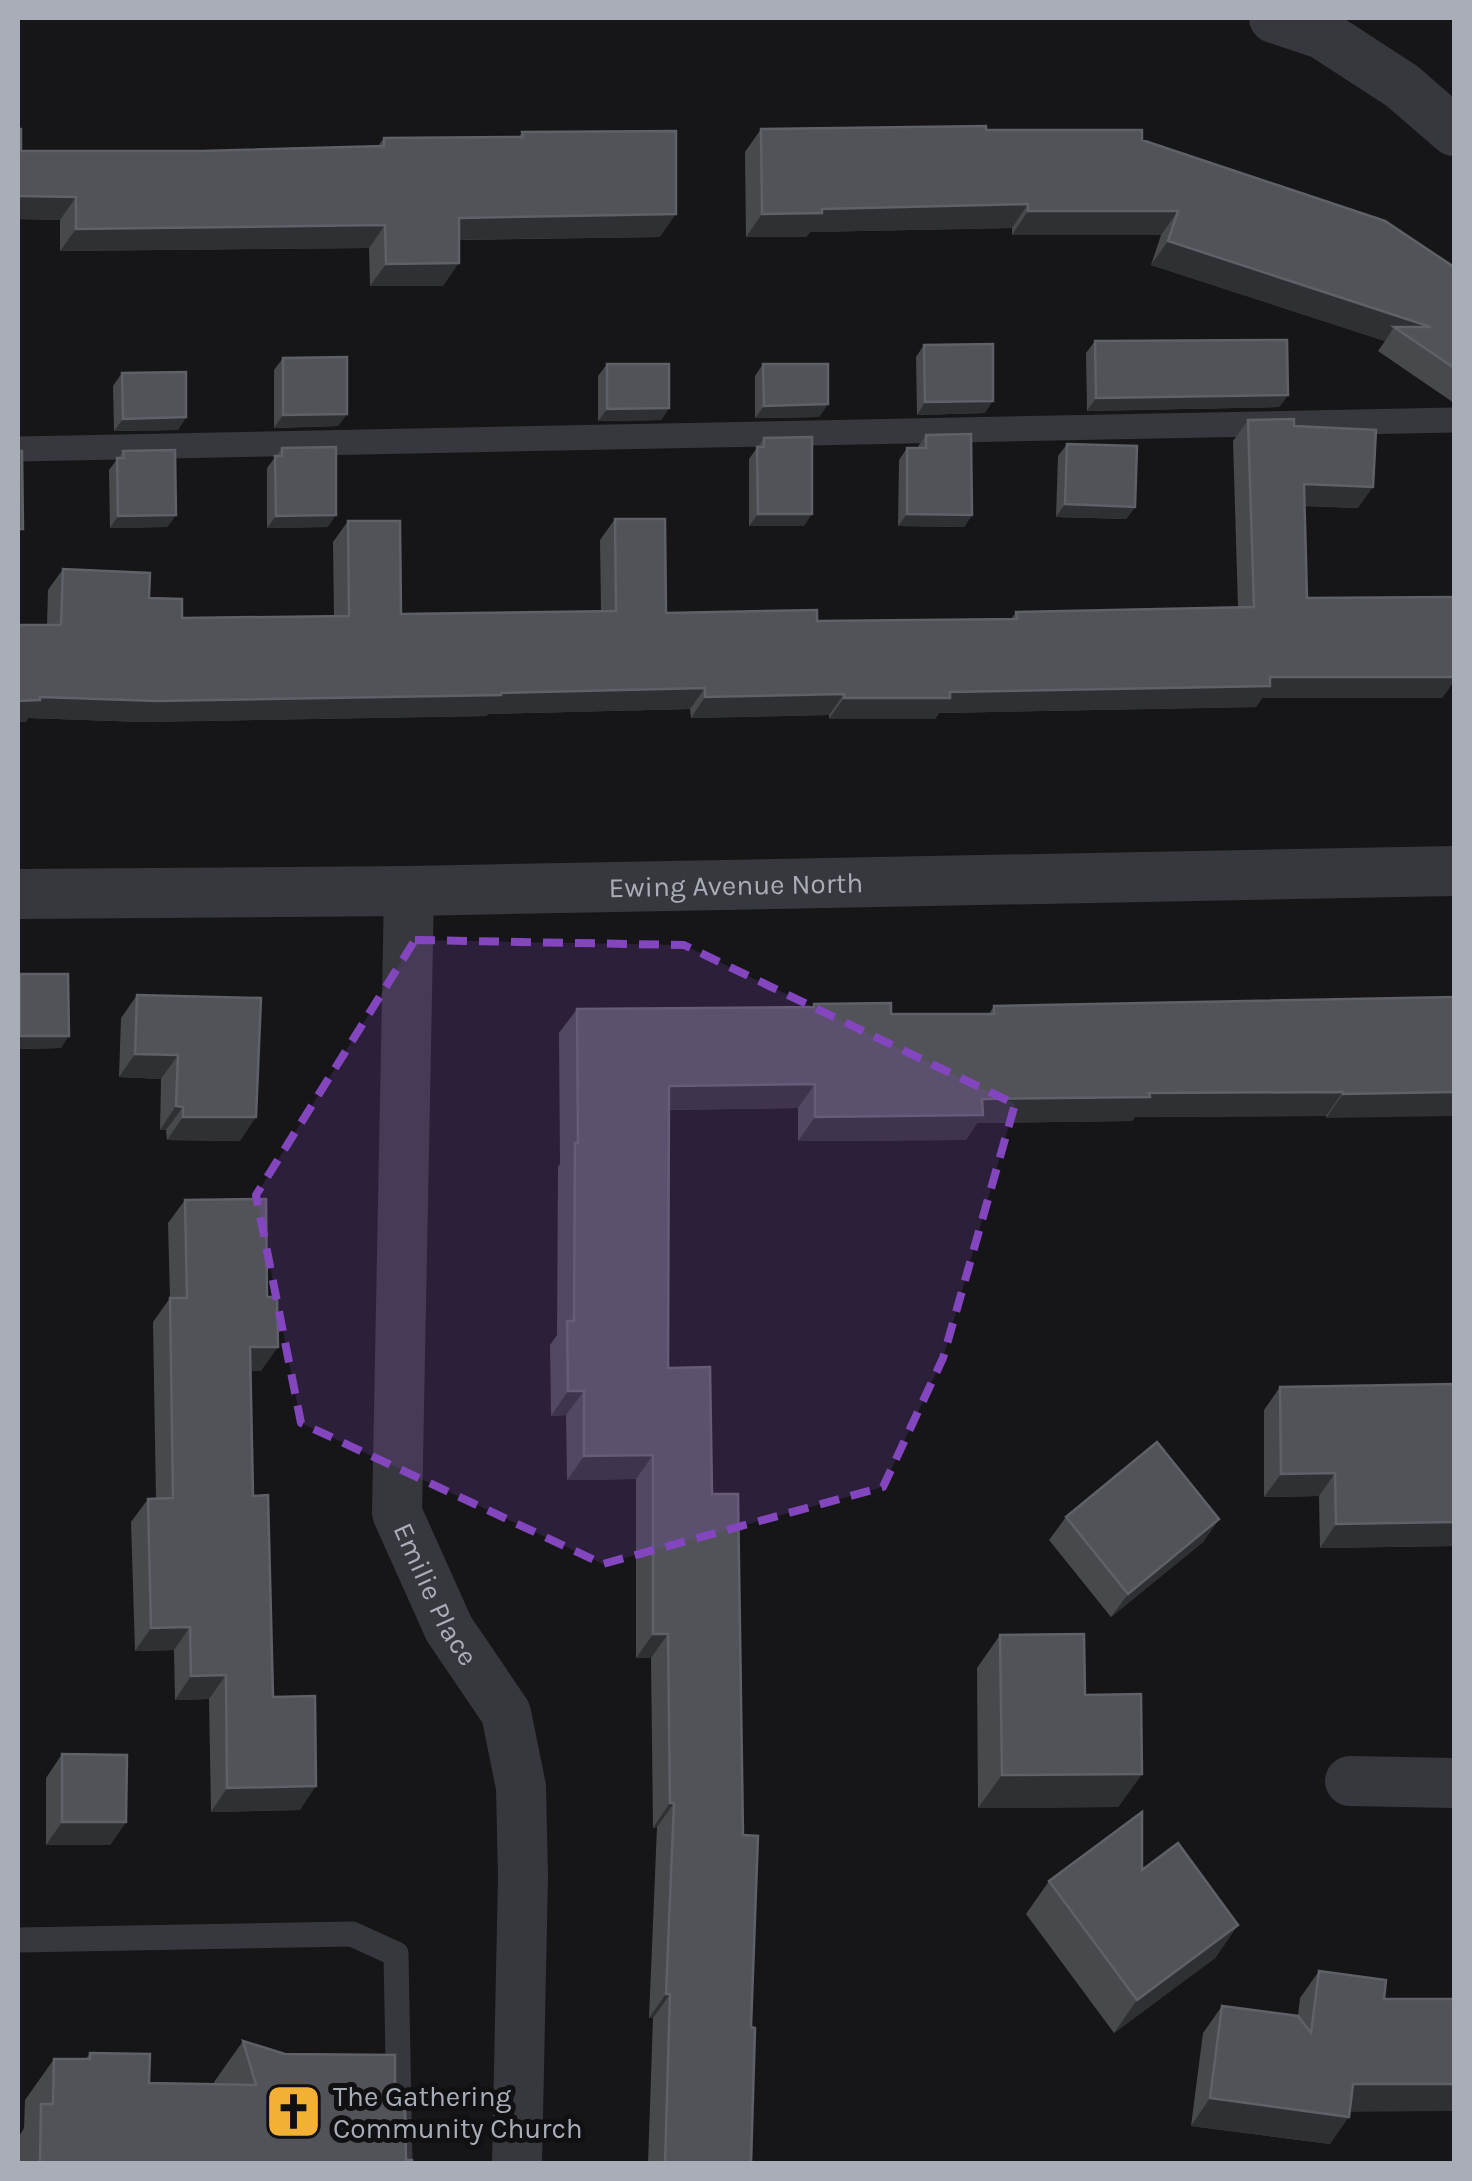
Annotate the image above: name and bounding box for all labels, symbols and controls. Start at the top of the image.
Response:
street label: Ewing Avenue North [608,866,864,904]
street label: Emilie Place [387,1517,485,1672]
place label: The Gathering Community Church [333,2080,583,2145]
church icon: The Gathering Community Church [264,2082,324,2142]

